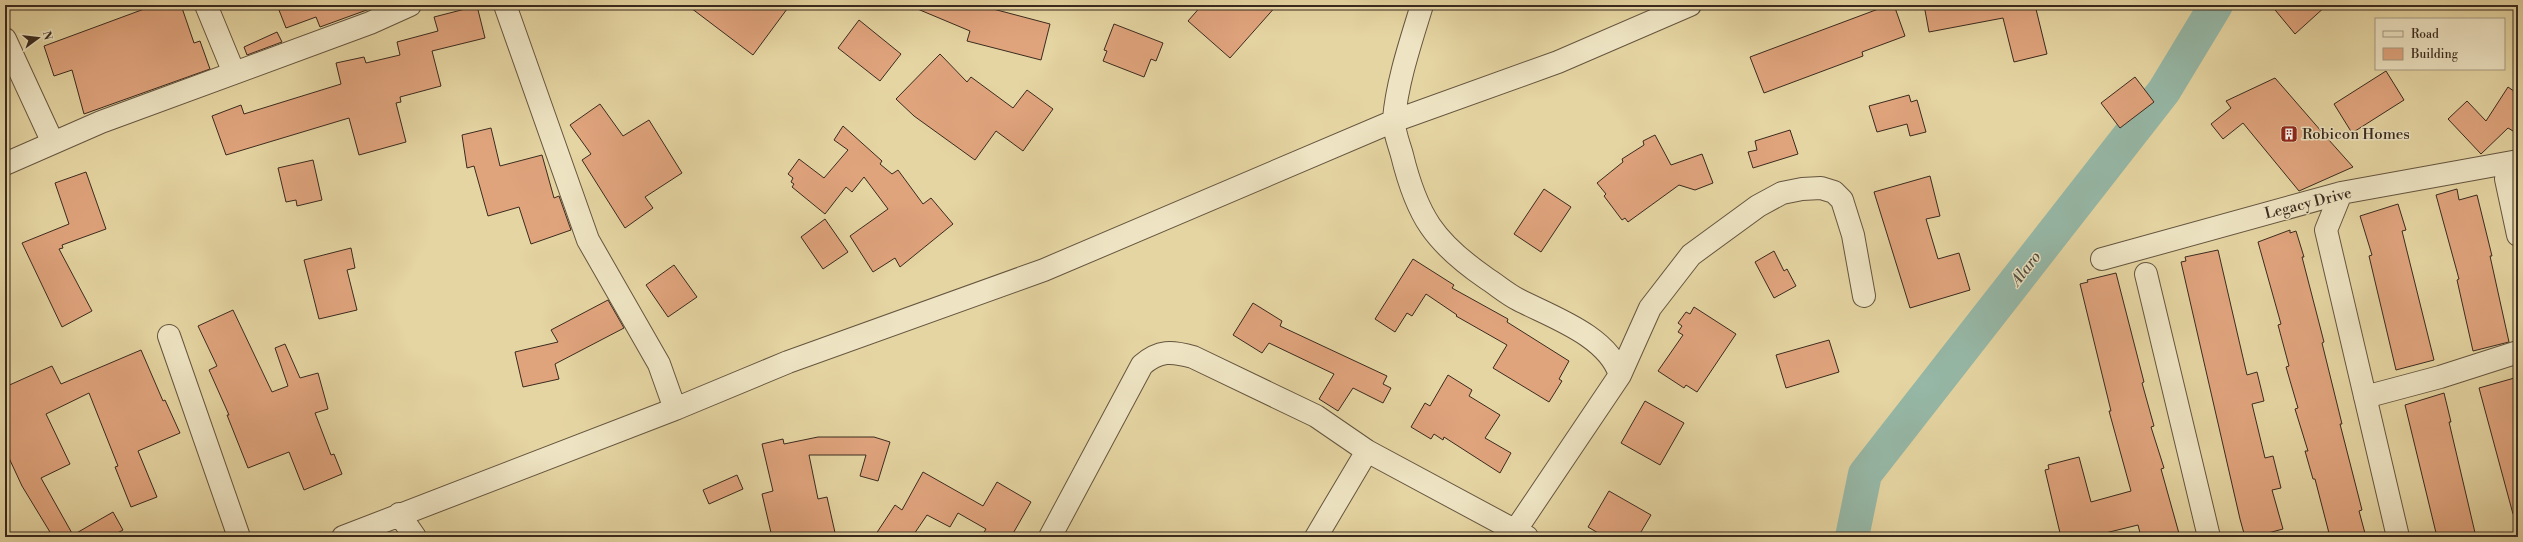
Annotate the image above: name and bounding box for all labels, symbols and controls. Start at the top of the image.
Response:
north arrow [18,18,58,58]
legend [2375,18,2505,70]
text: Road [2411,27,2439,42]
text: N [39,30,55,42]
text: Building [2410,47,2459,62]
building icon: Robicon Homes [2279,124,2299,144]
place label: Robicon Homes [2302,125,2410,144]
street label: Legacy Drive [2263,183,2354,223]
water label: Alaro [2005,247,2045,291]

